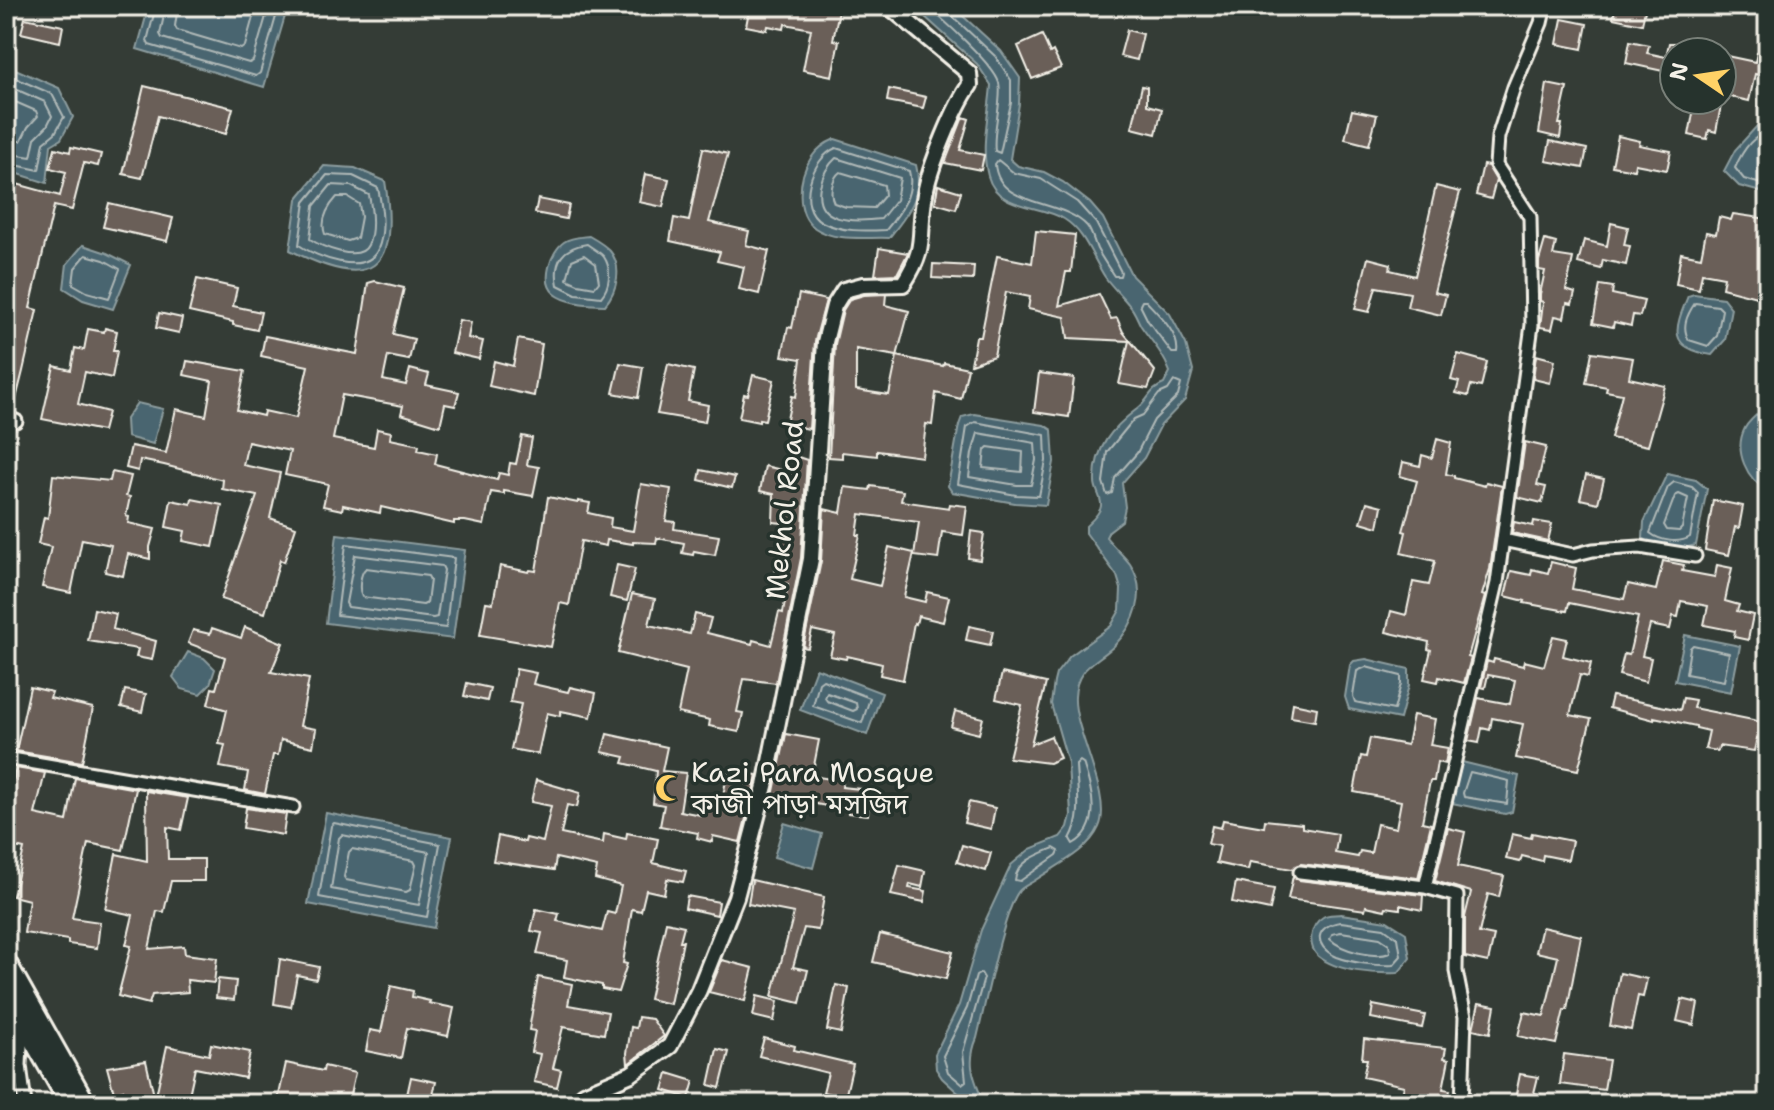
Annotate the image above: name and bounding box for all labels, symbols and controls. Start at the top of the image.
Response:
north arrow [1658,36,1738,116]
text: N [1663,60,1695,83]
street label: Mekhol Road [756,418,812,602]
place label: Kazi Para Mosque কাজী পাড়া মসজিদ [690,753,934,823]
mosque icon: Kazi Para Mosque কাজী পাড়া মসজিদ [654,773,684,803]

